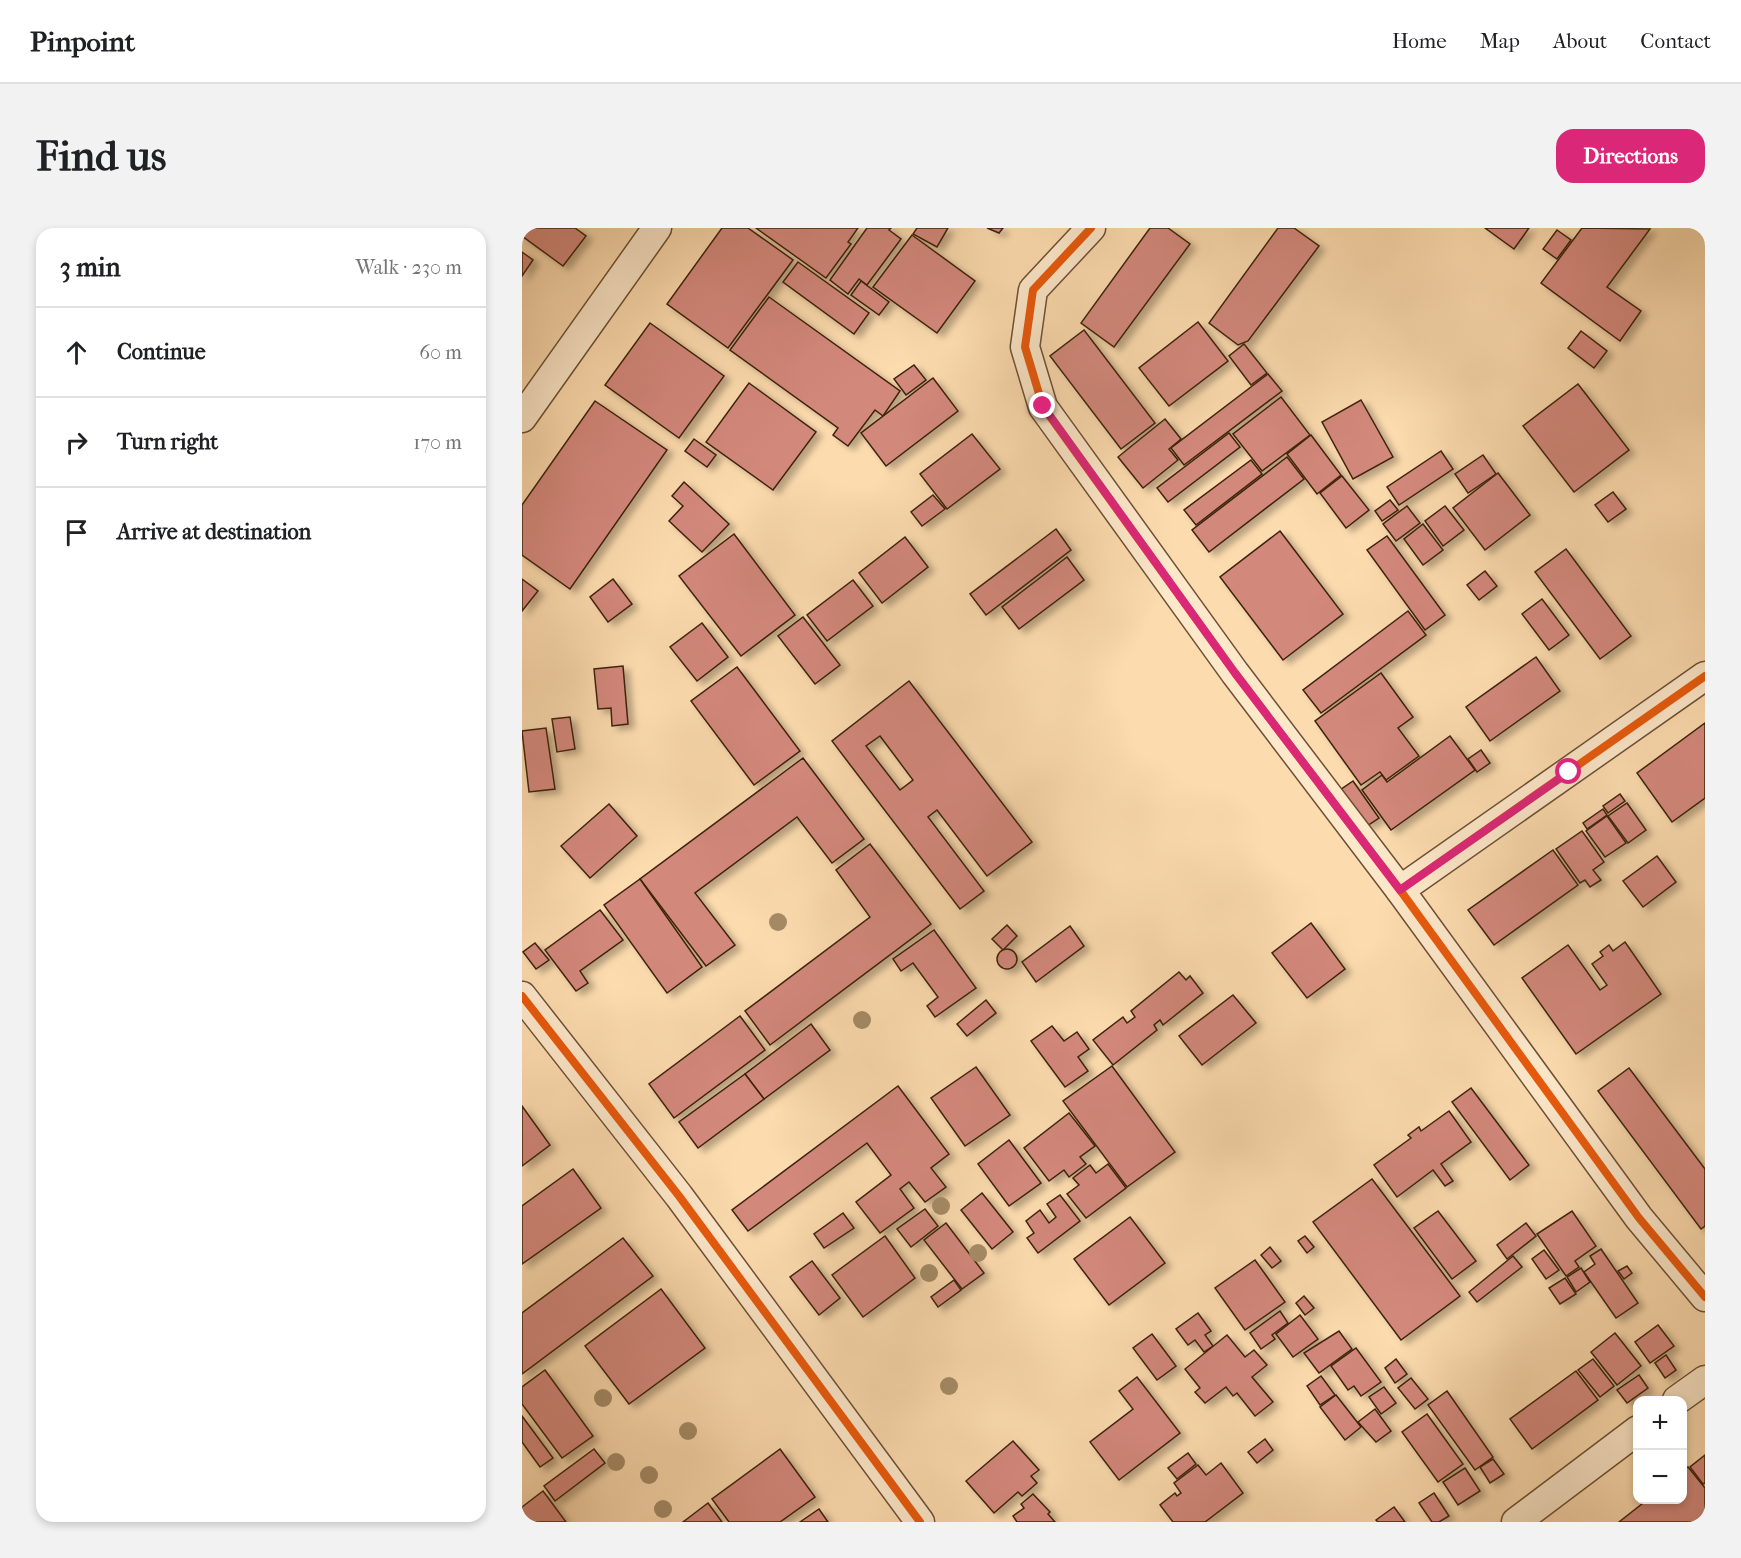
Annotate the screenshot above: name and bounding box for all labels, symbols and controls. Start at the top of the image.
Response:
text: Pinpoint [30,25,135,58]
text: Home [1392,29,1447,53]
text: Map [1480,29,1520,53]
text: About [1553,29,1607,53]
text: Contact [1640,29,1711,53]
button: Directions [1556,129,1705,183]
text: Find us [36,132,166,181]
text: 3 min [60,252,121,283]
text: Walk · 230 m [356,256,462,279]
icon: ahead [60,336,93,369]
text: Continue [117,339,206,365]
text: 60 m [419,341,462,364]
route end [1029,392,1055,418]
icon: right [60,426,93,459]
text: Turn right [117,429,218,455]
text: 170 m [413,431,462,454]
icon: arrive [60,516,93,549]
text: Arrive at destination [117,519,311,545]
route start [1555,758,1581,784]
map controls [1633,1396,1687,1504]
button: + [1633,1396,1687,1450]
button: − [1633,1450,1687,1504]

